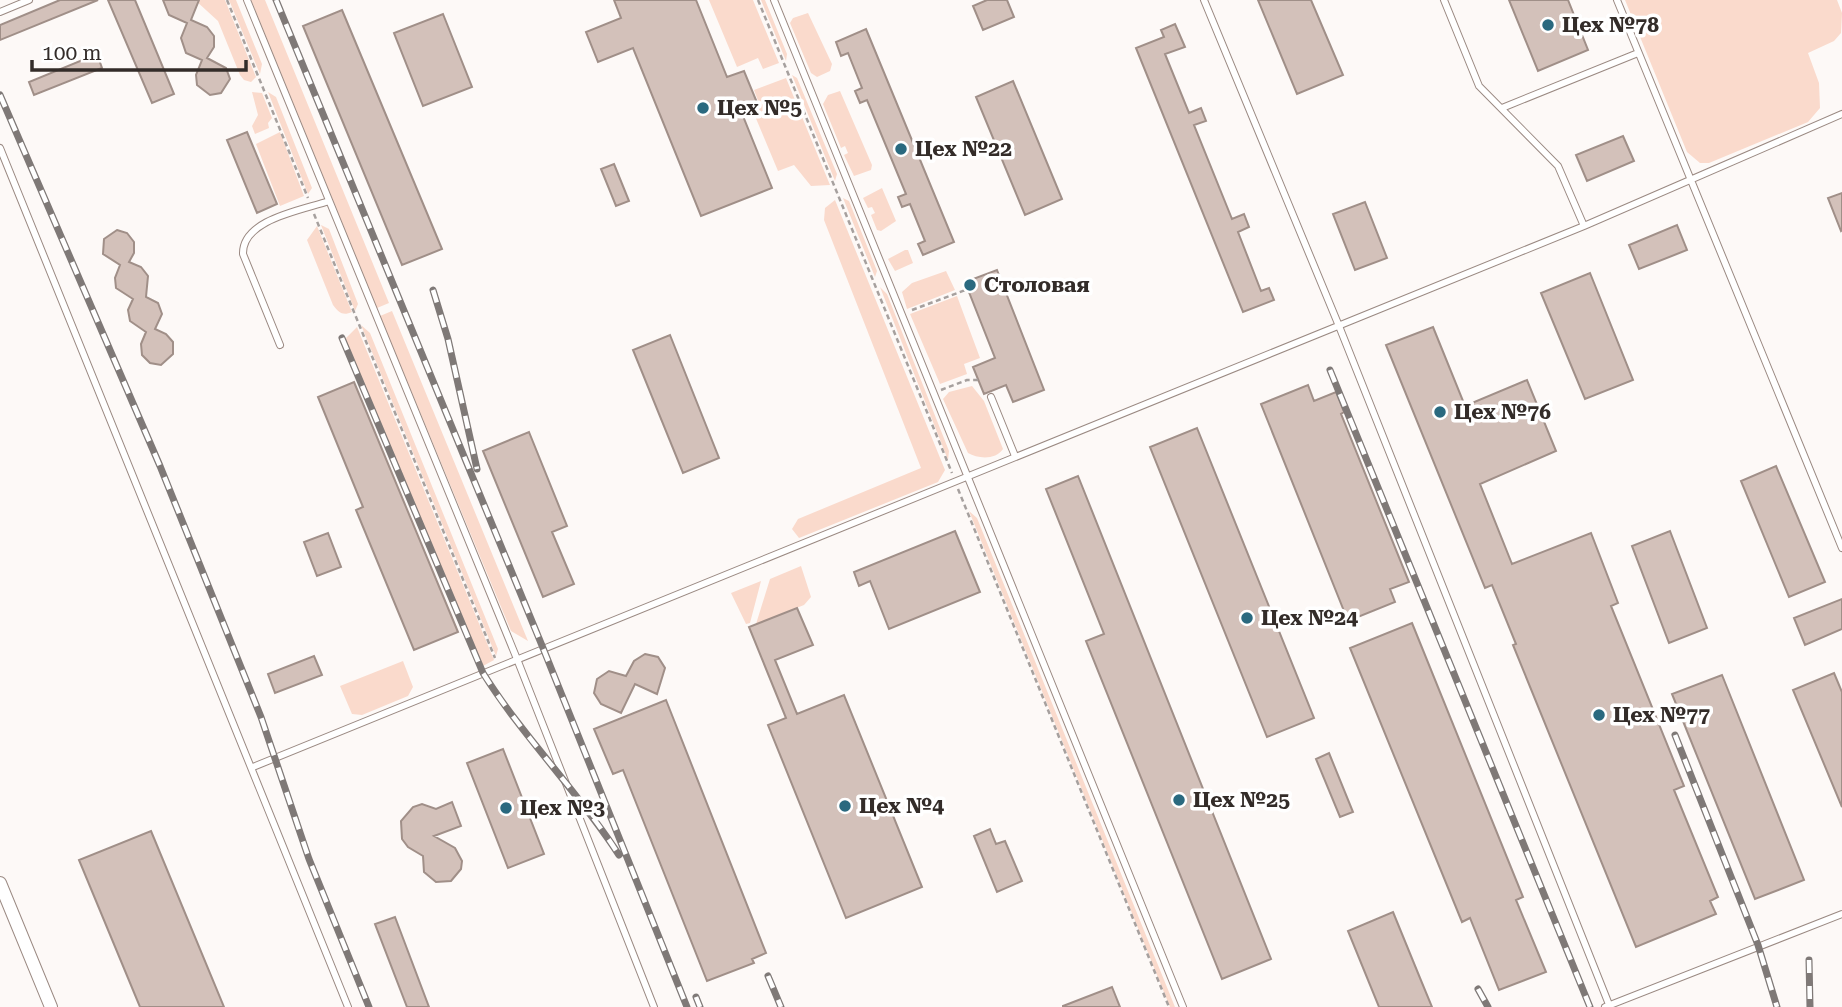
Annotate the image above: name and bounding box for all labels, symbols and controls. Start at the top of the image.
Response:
place label: Цех №78 [1562,13,1659,37]
marker: Цех №78 [1540,17,1556,33]
scale bar [32,28,245,72]
text: 100 m [42,41,102,65]
place label: Цех №5 [717,96,802,120]
marker: Цех №5 [695,100,711,116]
place label: Цех №22 [915,137,1012,161]
marker: Цех №22 [893,141,909,157]
place label: Столовая [984,273,1090,297]
marker: Столовая [962,277,978,293]
place label: Цех №76 [1454,400,1551,424]
marker: Цех №76 [1432,404,1448,420]
place label: Цех №24 [1261,606,1358,630]
marker: Цех №24 [1239,610,1255,626]
place label: Цех №77 [1613,703,1710,727]
marker: Цех №77 [1591,707,1607,723]
place label: Цех №25 [1193,788,1290,812]
marker: Цех №25 [1171,792,1187,808]
place label: Цех №4 [859,794,944,818]
place label: Цех №3 [520,796,605,820]
marker: Цех №4 [837,798,853,814]
marker: Цех №3 [498,800,514,816]

